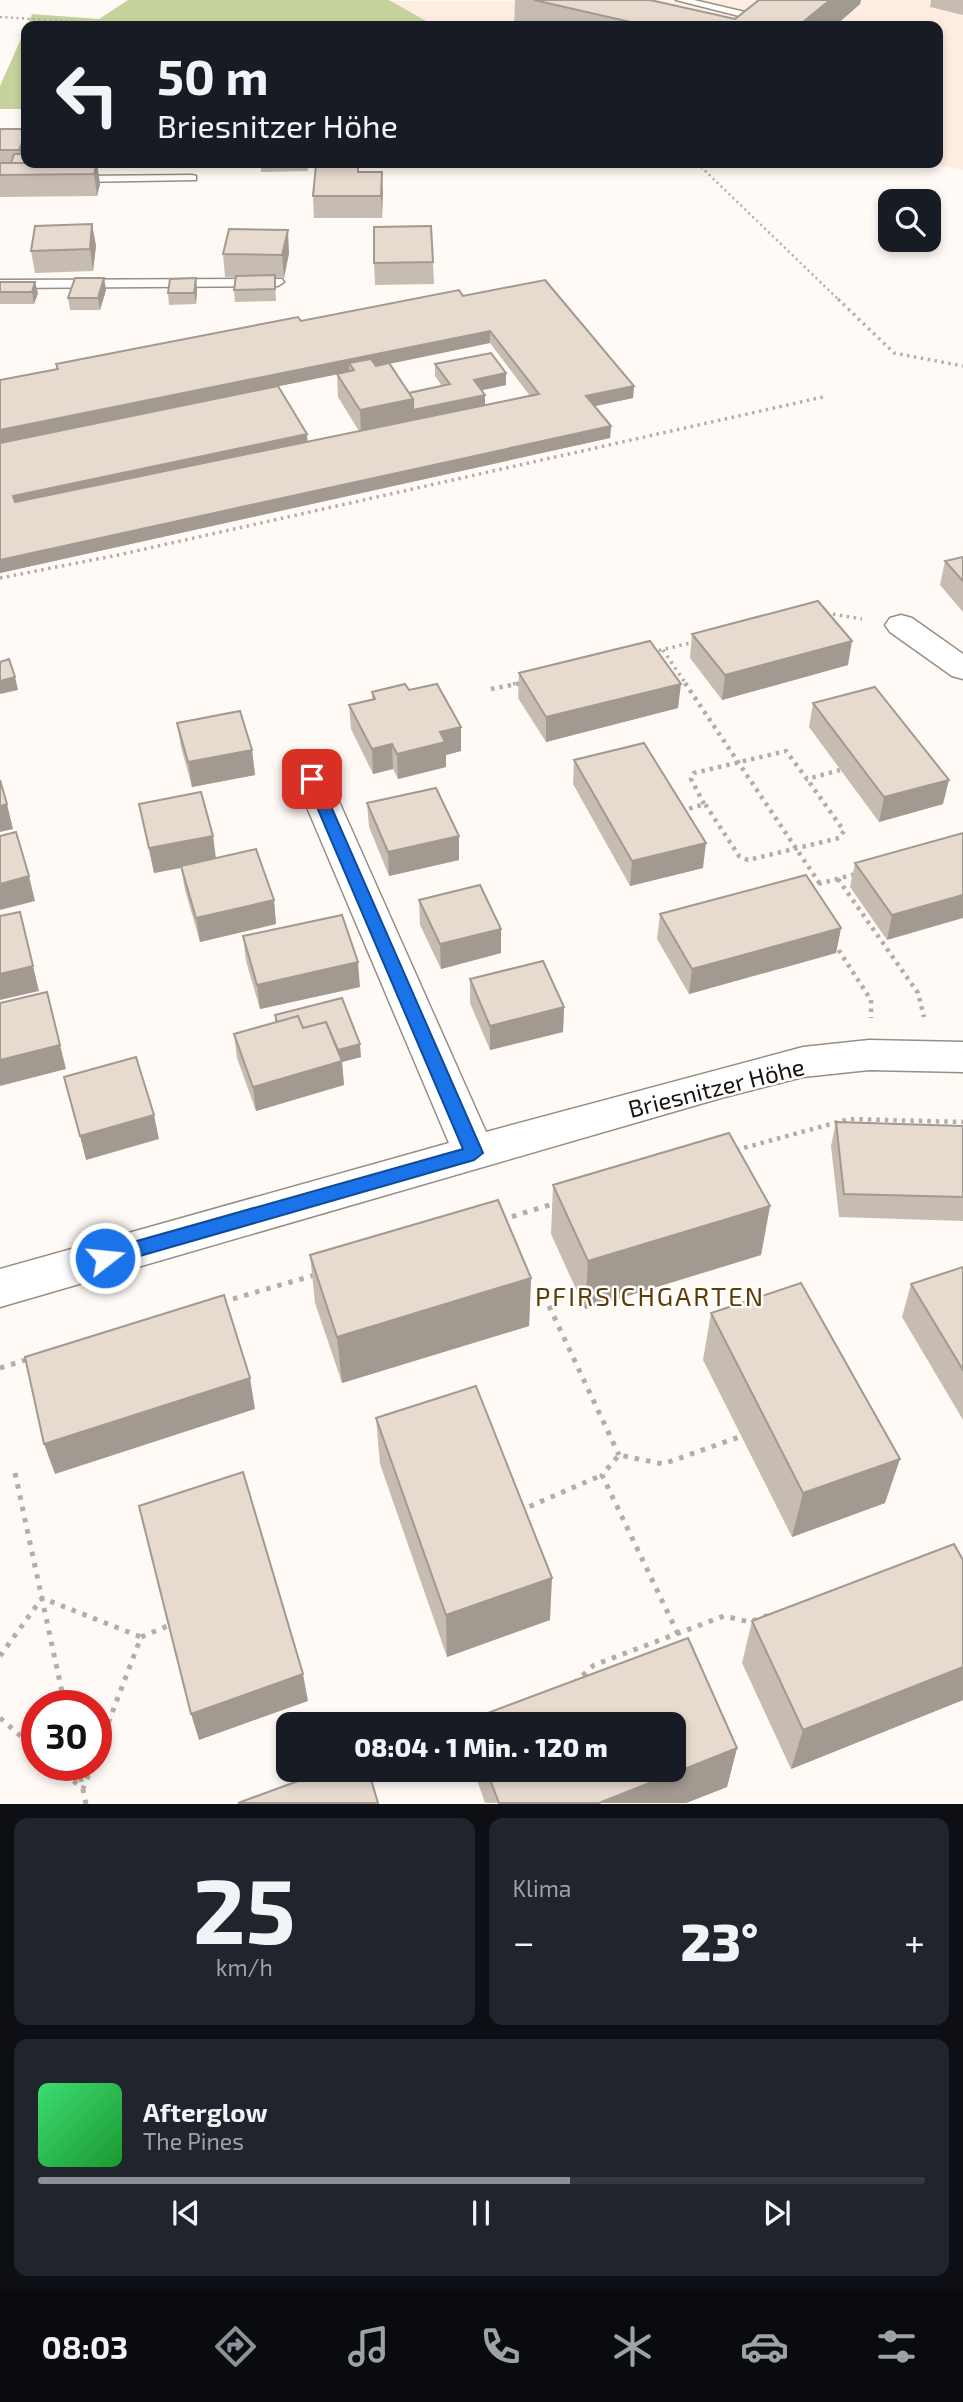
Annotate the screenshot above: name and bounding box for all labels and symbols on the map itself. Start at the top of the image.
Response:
pin [282,749,342,809]
street label: Briesnitzer Höhe [625,1051,807,1123]
position arrow [68,1221,142,1295]
district label: PFIRSICHGARTEN [535,1280,765,1311]
speed limit sign: 30 [21,1690,112,1781]

